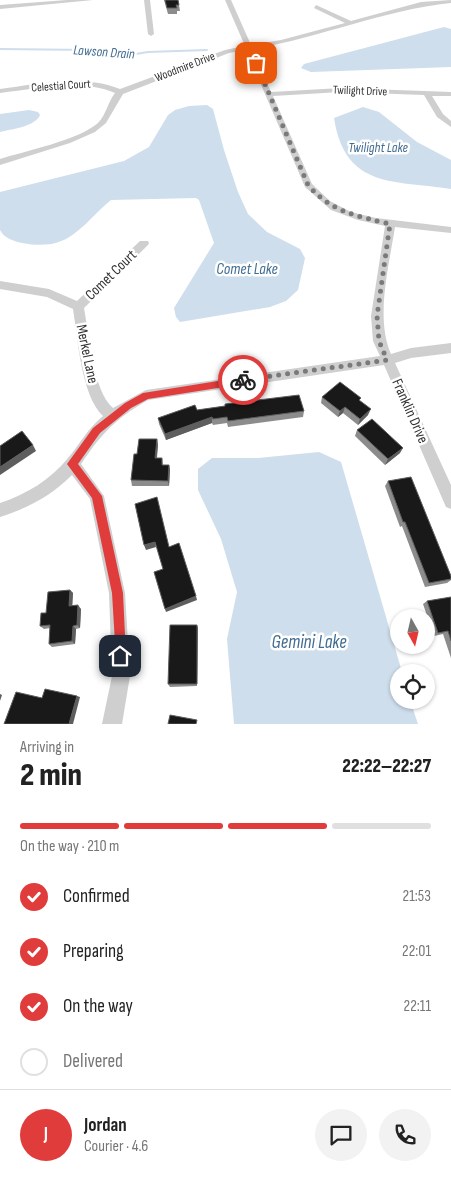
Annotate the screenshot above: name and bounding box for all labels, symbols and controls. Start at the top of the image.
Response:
water label: Lawson Drain [73,41,135,63]
pin [235,42,277,84]
street label: Woodmire Drive [153,49,217,85]
icon: bag [242,49,270,77]
street label: Celestial Court [31,76,92,96]
street label: Twilight Drive [332,83,388,99]
water label: Twilight Lake [348,139,408,156]
street label: Comet Court [81,245,141,304]
water label: Comet Lake [216,260,278,279]
street label: Merkel Lane [71,323,103,385]
courier [218,355,268,405]
icon: bike [229,366,257,394]
street label: Franklin Drive [387,376,433,446]
north arrow [390,609,435,654]
map controls [390,609,435,709]
water label: Gemini Lake [271,631,347,654]
pin [99,635,141,677]
icon: home [106,642,134,670]
button: locate [390,664,435,709]
text: Arriving in [20,738,74,757]
text: 22:22–22:27 [342,755,431,778]
text: 2 min [20,756,82,795]
text: On the way · 210 m [20,837,119,856]
icon: check [20,883,48,911]
text: Confirmed [63,885,130,908]
text: 21:53 [403,887,431,906]
icon: check [20,938,48,966]
text: Preparing [63,940,124,963]
text: 22:01 [402,942,431,961]
icon: check [20,993,48,1021]
text: On the way [63,995,133,1018]
text: 22:11 [404,997,431,1016]
text: Delivered [63,1050,123,1073]
button: chat [315,1109,367,1161]
button: phone [379,1109,431,1161]
text: Jordan [84,1114,127,1137]
text: J [44,1123,48,1146]
text: Courier · 4.6 [84,1137,148,1156]

